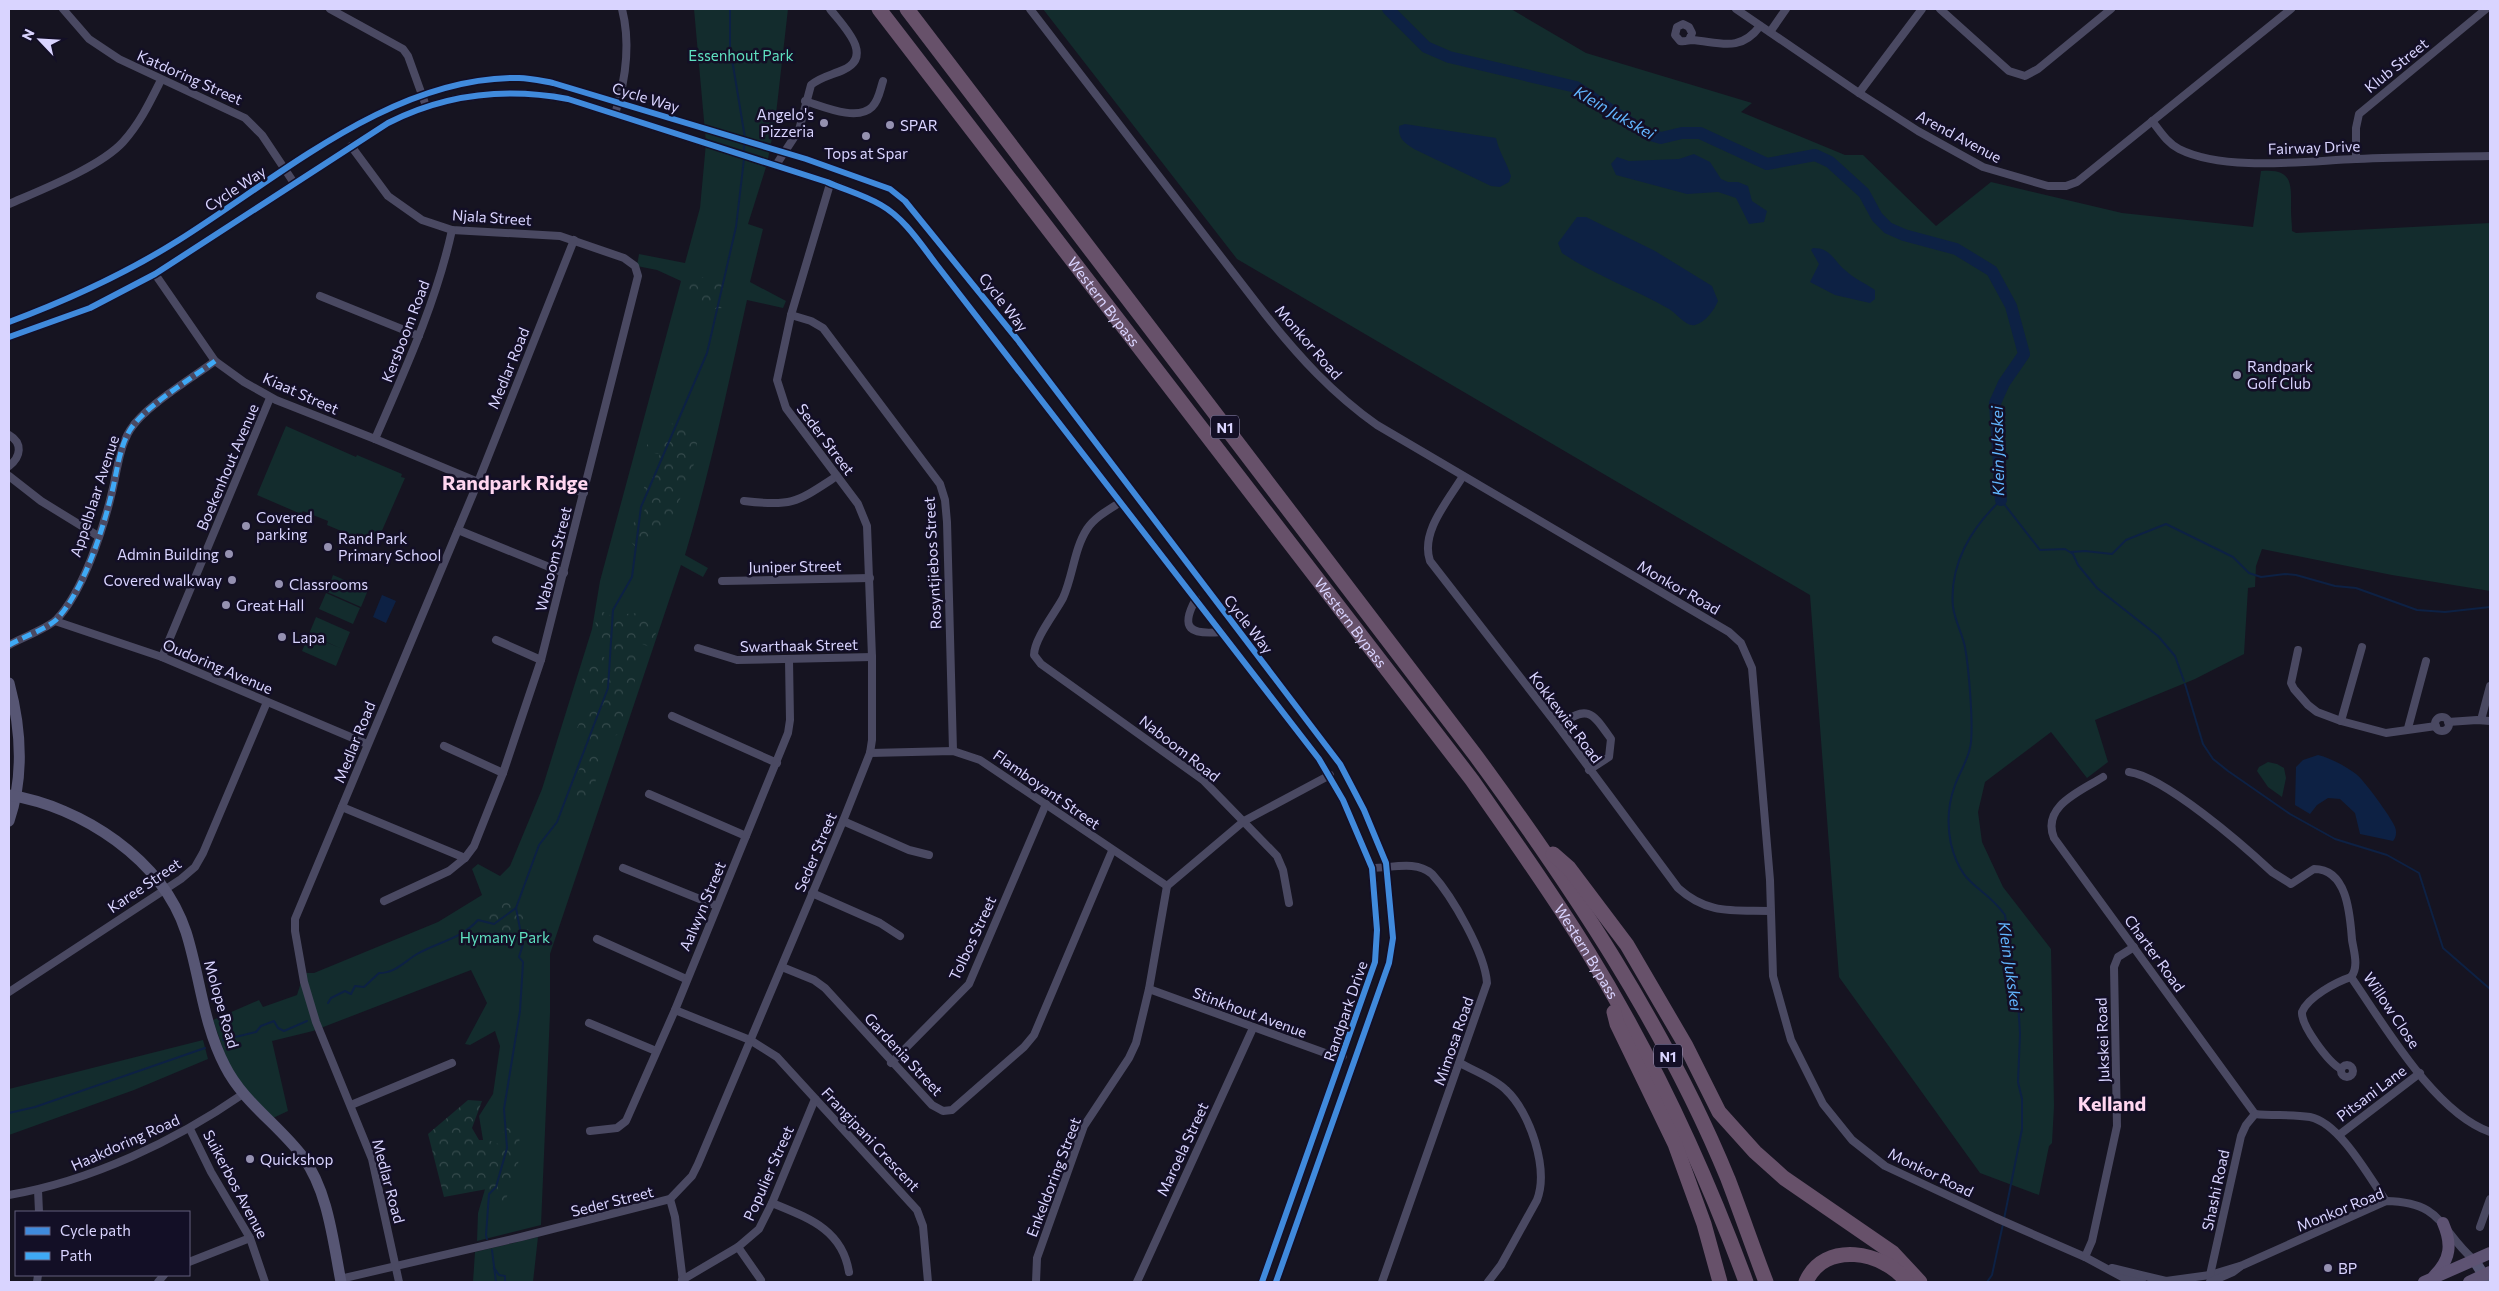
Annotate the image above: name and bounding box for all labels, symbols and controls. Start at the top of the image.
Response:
north arrow [15,15,65,65]
text: N [18,26,38,43]
street label: Klub Street [2361,34,2431,96]
street label: Katdoring Street [135,46,245,108]
park label: Essenhout Park [688,46,794,64]
street label: Cycle Way [610,78,682,116]
water label: Klein Jukskei [1571,81,1659,143]
place label: Angelo's Pizzeria [757,105,814,140]
street label: Arend Avenue [1913,106,2005,166]
place label: SPAR [900,116,938,134]
marker: Angelo's Pizzeria [818,117,830,129]
marker: SPAR [884,119,896,131]
marker: Tops at Spar [860,130,872,142]
street label: Fairway Drive [2268,136,2361,158]
place label: Tops at Spar [824,144,908,162]
street label: Cycle Way [201,161,269,214]
street label: Njala Street [452,205,532,229]
street label: Western Bypass [1064,253,1144,350]
street label: Cycle Way [976,269,1033,335]
street label: Kersboom Road [377,277,433,385]
street label: Monkor Road [1272,301,1346,383]
street label: Medlar Road [483,325,533,411]
place label: Randpark Golf Club [2247,357,2313,392]
street label: Kiaat Street [260,368,342,418]
marker: Randpark Golf Club [2231,369,2243,381]
street label: Seder Street [793,400,859,478]
street label: Boekenhout Avenue [192,401,262,533]
water label: Klein Jukskei [1987,405,2007,496]
road number: N1 [1211,416,1239,438]
street label: Appelblaar Avenue [66,433,122,559]
district label: Randpark Ridge [442,470,588,494]
street label: Rosyntjiebos Street [920,496,944,630]
street label: Waboom Street [531,505,575,613]
place label: Covered parking [256,508,313,543]
marker: Covered parking [240,520,252,532]
place label: Rand Park Primary School [338,529,441,564]
marker: Rand Park Primary School [322,541,334,553]
place label: Admin Building [117,545,219,563]
marker: Admin Building [223,548,235,560]
street label: Juniper Street [748,556,842,576]
street label: Monkor Road [1634,556,1724,618]
place label: Covered walkway [104,571,222,589]
marker: Covered walkway [226,574,238,586]
street label: Western Bypass [1311,574,1391,671]
place label: Classrooms [289,575,368,593]
marker: Classrooms [273,578,285,590]
street label: Cycle Way [1221,591,1278,657]
place label: Great Hall [236,596,304,614]
marker: Great Hall [220,599,232,611]
place label: Lapa [292,628,325,646]
marker: Lapa [276,631,288,643]
street label: Oudoring Avenue [160,635,276,697]
street label: Swarthaak Street [740,635,858,655]
street label: Kokkewiet Road [1526,668,1606,766]
street label: Medlar Road [329,699,379,785]
street label: Naboom Road [1136,711,1224,785]
street label: Flamboyant Street [990,745,1104,833]
street label: Seder Street [790,810,840,894]
street label: Karee Street [104,854,184,916]
street label: Aalwyn Street [675,859,729,953]
street label: Tolbos Street [945,893,999,983]
street label: Western Bypass [1551,900,1623,1002]
street label: Charter Road [2121,911,2189,995]
water label: Klein Jukskei [1995,920,2027,1013]
park label: Hymany Park [460,928,550,946]
street label: Molope Road [201,958,243,1050]
street label: Randpark Drive [1319,958,1371,1064]
street label: Willow Close [2360,968,2424,1052]
street label: Stinkhout Avenue [1190,983,1310,1041]
street label: Mimosa Road [1429,994,1477,1088]
street label: Jukskei Road [2092,997,2112,1083]
street label: Gardenia Street [861,1009,947,1099]
road number: N1 [1654,1044,1682,1068]
street label: Pitsani Lane [2333,1061,2409,1125]
street label: Frangipani Crescent [818,1083,924,1195]
district label: Kelland [2078,1091,2146,1115]
street label: Maroela Street [1152,1099,1212,1199]
street label: Haakdoring Road [68,1110,182,1174]
street label: Enkeldoring Street [1022,1115,1084,1239]
street label: Populier Street [739,1123,797,1223]
street label: Suikerbos Avenue [200,1127,272,1241]
street label: Medlar Road [369,1137,409,1225]
street label: Monkor Road [1885,1144,1977,1200]
street label: Shashi Road [2198,1148,2232,1232]
place label: Quickshop [260,1150,333,1168]
marker: Quickshop [244,1153,256,1165]
street label: Seder Street [569,1182,655,1220]
street label: Monkor Road [2294,1183,2386,1235]
legend [15,1211,190,1276]
text: Cycle path [60,1221,131,1239]
text: Path [60,1246,92,1264]
place label: BP [2338,1259,2357,1277]
marker: BP [2322,1262,2334,1274]

